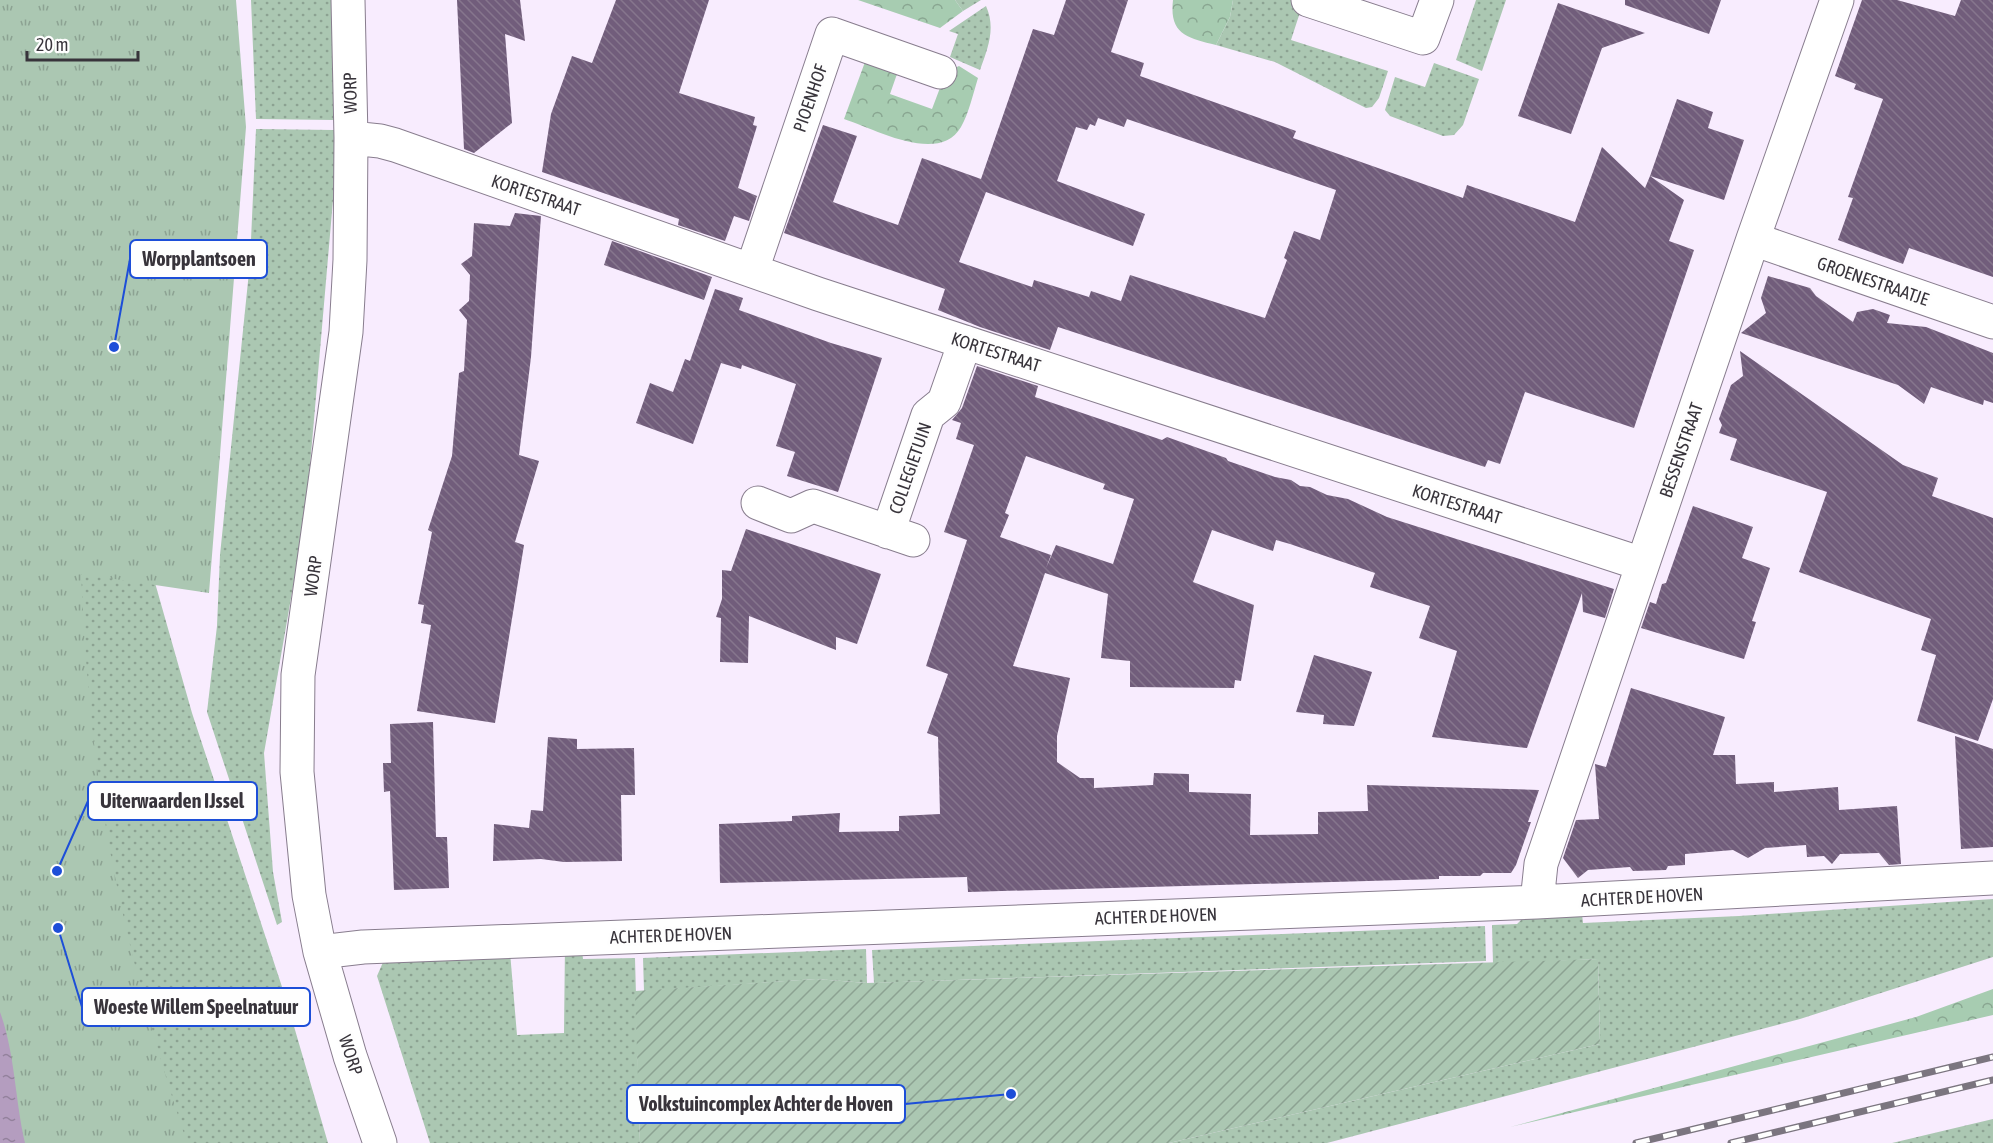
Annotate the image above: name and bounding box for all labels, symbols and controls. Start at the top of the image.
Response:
scale bar [27,24,138,62]
text: 20 m [36,34,68,55]
street label: PIOENHOF [789,61,832,135]
street label: WORP [339,72,361,114]
street label: KORTESTRAAT [489,170,583,220]
callout: Worpplantsoen [130,240,267,278]
text: Worpplantsoen [141,247,256,270]
street label: GROENESTRAATJE [1815,252,1932,310]
street label: KORTESTRAAT [949,328,1043,376]
street label: BESSENSTRAAT [1655,400,1707,500]
street label: COLLEGIETUIN [885,419,935,517]
street label: KORTESTRAAT [1410,480,1504,528]
street label: WORP [300,554,326,598]
callout: Uiterwaarden IJssel [88,782,257,820]
text: Uiterwaarden IJssel [100,789,245,812]
street label: ACHTER DE HOVEN [1580,883,1704,911]
street label: ACHTER DE HOVEN [1094,903,1218,929]
street label: ACHTER DE HOVEN [609,922,733,948]
callout: Woeste Willem Speelnatuur [82,988,310,1026]
text: Woeste Willem Speelnatuur [93,995,299,1018]
street label: WORP [335,1032,367,1078]
callout: Volkstuincomplex Achter de Hoven [627,1085,905,1123]
text: Volkstuincomplex Achter de Hoven [638,1092,893,1115]

